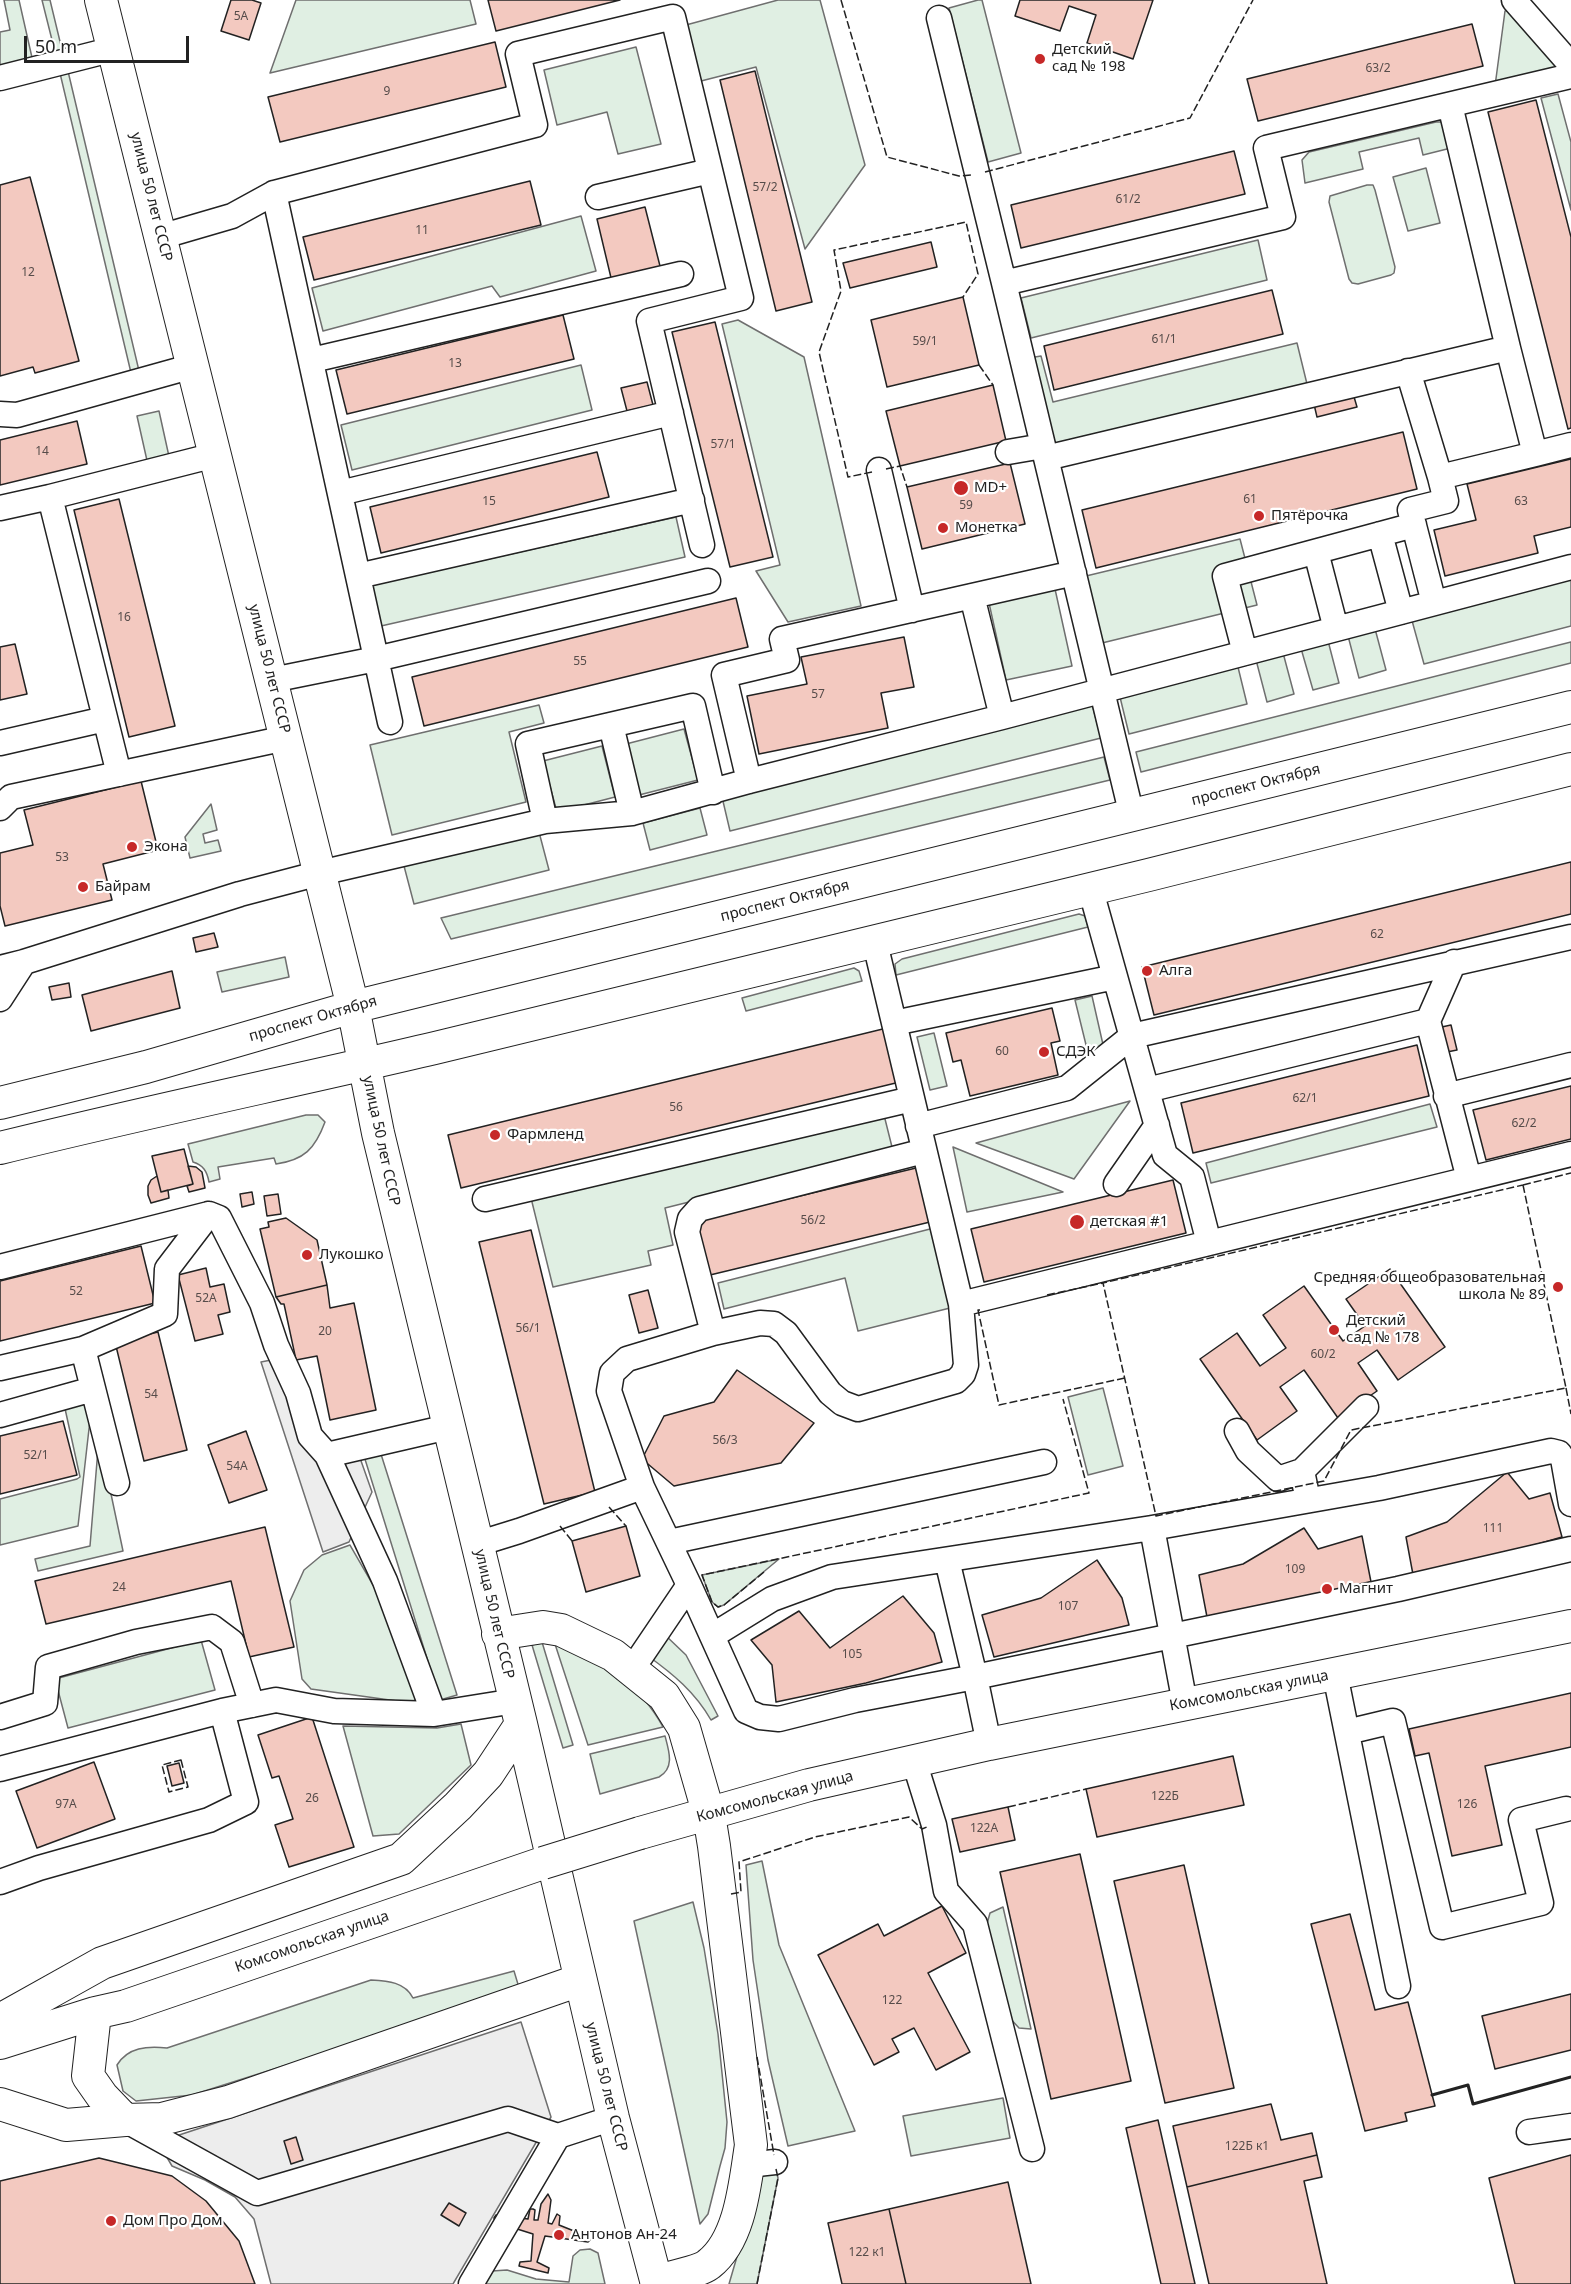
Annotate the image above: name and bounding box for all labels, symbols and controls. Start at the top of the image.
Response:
house number: 5А [234,10,248,24]
scale bar [27,24,192,62]
text: 50 m [35,34,77,58]
place label: Детский сад № 198 [1052,41,1126,76]
marker: Детский сад № 198 [1033,52,1047,66]
house number: 63/2 [1365,62,1391,76]
house number: 9 [384,85,390,99]
street label: улица 50 лет СССР [126,131,176,263]
house number: 57/2 [752,181,778,195]
house number: 61/2 [1115,193,1141,207]
house number: 11 [415,224,429,238]
house number: 12 [21,266,35,280]
house number: 61/1 [1151,333,1177,347]
house number: 59/1 [912,335,938,349]
house number: 13 [448,357,462,371]
house number: 57/1 [710,438,736,452]
house number: 14 [35,445,49,459]
marker: MD+ [952,479,970,497]
place label: MD+ [974,479,1007,497]
house number: 61 [1243,493,1257,507]
house number: 15 [482,495,496,509]
house number: 63 [1514,495,1528,509]
house number: 59 [959,499,973,513]
place label: Пятёрочка [1271,507,1348,525]
marker: Пятёрочка [1252,509,1266,523]
place label: Монетка [955,519,1018,537]
marker: Монетка [936,521,950,535]
street label: улица 50 лет СССР [244,603,294,735]
house number: 16 [117,611,131,625]
house number: 55 [573,655,587,669]
house number: 57 [811,688,825,702]
street label: проспект Октября [1190,760,1322,810]
place label: Экона [144,838,188,856]
marker: Экона [125,840,139,854]
house number: 53 [55,851,69,865]
street label: проспект Октября [719,876,851,926]
place label: Байрам [95,878,151,896]
marker: Байрам [76,880,90,894]
house number: 62 [1370,928,1384,942]
place label: Алга [1159,962,1192,980]
marker: Алга [1140,964,1154,978]
street label: проспект Октября [247,992,379,1046]
place label: СДЭК [1056,1043,1096,1061]
house number: 60 [995,1045,1009,1059]
marker: СДЭК [1037,1045,1051,1059]
street label: улица 50 лет СССР [358,1074,404,1208]
house number: 62/1 [1292,1092,1318,1106]
house number: 56 [669,1101,683,1115]
house number: 62/2 [1511,1117,1537,1131]
place label: Фармленд [507,1126,584,1144]
marker: Фармленд [488,1128,502,1142]
marker: детская #1 [1068,1213,1086,1231]
place label: детская #1 [1090,1213,1168,1231]
house number: 56/2 [800,1214,826,1228]
place label: Лукошко [319,1246,384,1264]
marker: Лукошко [300,1248,314,1262]
place label: Средняя общеобразовательная школа № 89 [1314,1269,1546,1304]
marker: Средняя общеобразовательная школа № 89 [1551,1280,1565,1294]
house number: 52 [69,1285,83,1299]
house number: 52А [195,1292,217,1306]
place label: Детский сад № 178 [1346,1312,1420,1347]
house number: 56/1 [515,1322,541,1336]
marker: Детский сад № 178 [1327,1323,1341,1337]
house number: 20 [318,1325,332,1339]
house number: 60/2 [1310,1348,1336,1362]
house number: 54 [144,1388,158,1402]
house number: 56/3 [712,1434,738,1448]
house number: 52/1 [23,1449,49,1463]
house number: 54А [226,1460,248,1474]
house number: 111 [1483,1522,1503,1536]
street label: улица 50 лет СССР [470,1547,518,1681]
house number: 109 [1285,1563,1305,1577]
place label: Магнит [1339,1580,1393,1598]
house number: 24 [112,1581,126,1595]
marker: Магнит [1320,1582,1334,1596]
house number: 107 [1058,1600,1078,1614]
house number: 105 [842,1648,862,1662]
street label: Комсомольская улица [1168,1667,1330,1715]
street label: Комсомольская улица [695,1767,855,1827]
house number: 122Б [1151,1790,1179,1804]
house number: 26 [305,1792,319,1806]
house number: 97А [55,1798,77,1812]
house number: 126 [1457,1798,1477,1812]
house number: 122А [970,1822,998,1836]
street label: Комсомольская улица [233,1907,391,1977]
house number: 122 [882,1994,902,2008]
street label: улица 50 лет СССР [581,2021,631,2153]
house number: 122Б к1 [1225,2140,1269,2154]
place label: Дом Про Дом [123,2212,223,2230]
marker: Дом Про Дом [104,2214,118,2228]
place label: Антонов Ан-24 [571,2226,677,2244]
marker: Антонов Ан-24 [552,2228,566,2242]
house number: 122 к1 [849,2246,885,2260]

